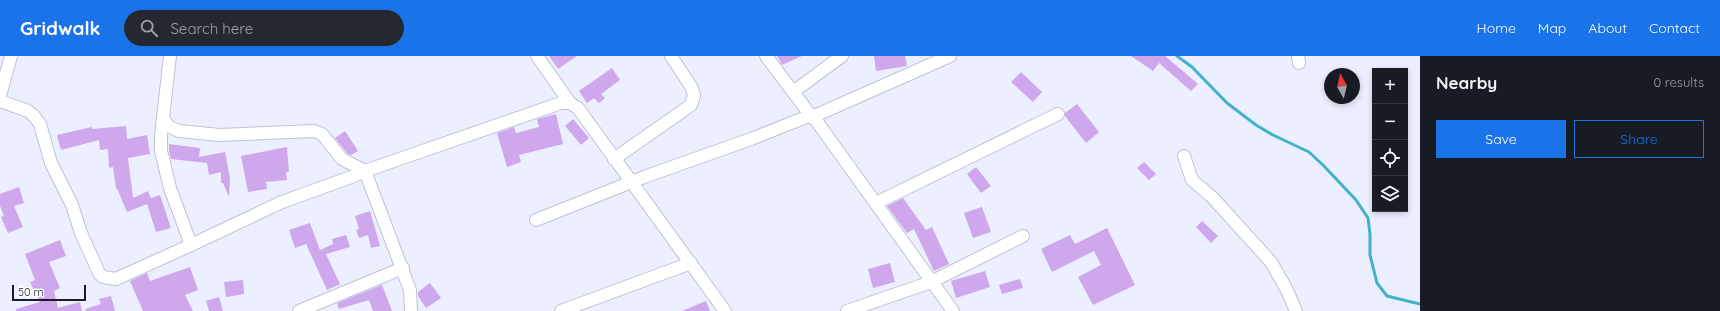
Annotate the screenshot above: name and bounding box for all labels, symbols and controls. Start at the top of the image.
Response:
search box [124,10,404,46]
text: Gridwalk [20,16,100,40]
icon: search [138,17,160,39]
text: Search here [170,19,253,38]
text: Home [1477,19,1516,37]
text: Map [1538,19,1566,37]
text: About [1588,19,1627,37]
text: Contact [1649,19,1700,37]
north arrow [1324,68,1360,104]
map controls [1372,68,1408,212]
button: + [1372,68,1408,104]
text: Nearby [1436,72,1497,93]
text: 0 results [1653,74,1704,90]
button: − [1372,104,1408,140]
button: Save [1436,120,1566,158]
button: Share [1574,120,1704,158]
button: locate [1372,140,1408,176]
button: layers [1372,176,1408,212]
scale bar [12,283,86,302]
text: 50 m [18,285,44,299]

